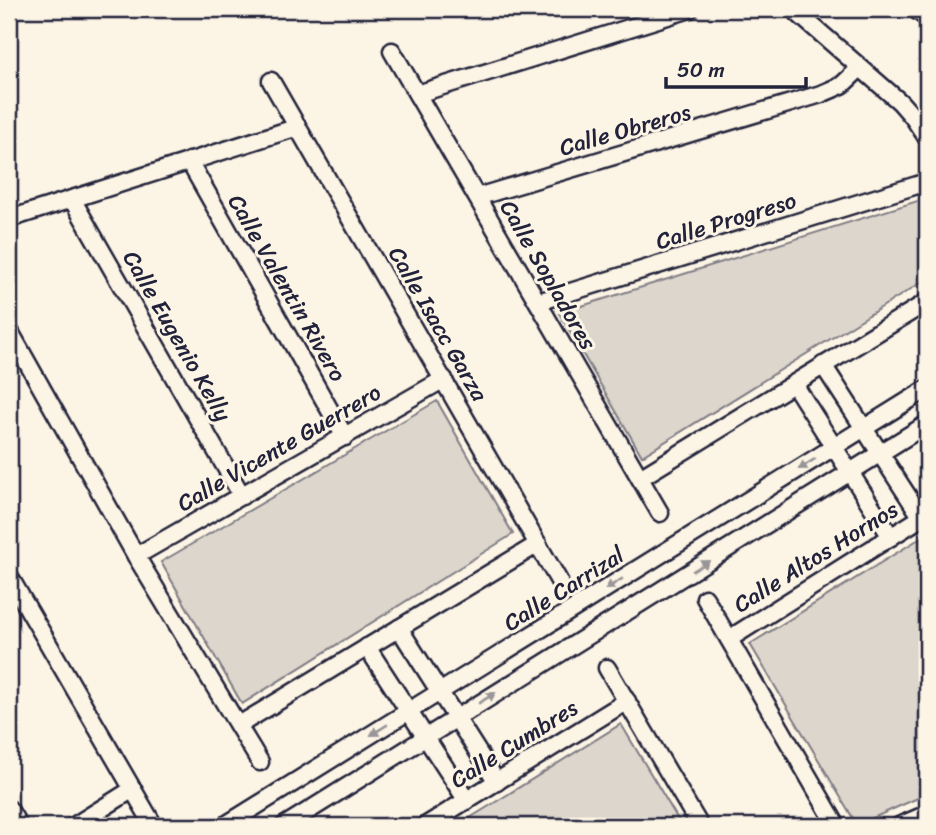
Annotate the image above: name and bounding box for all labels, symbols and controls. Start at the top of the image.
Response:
scale bar [666,46,806,90]
text: 50 m [677,51,725,89]
street label: Calle Obreros [554,92,696,168]
street label: Calle Progreso [651,180,802,262]
street label: Calle Valentin Rivero [216,186,358,390]
street label: Calle Sopladores [488,192,608,358]
street label: Calle Isacc Garza [377,239,499,410]
street label: Calle Eugenio Kelly [111,242,243,430]
street label: Calle Vicente Guerrero [169,373,389,523]
one-way arrow [797,458,816,471]
street label: Calle Altos Hornos [725,489,907,624]
street label: Calle Carrizal [495,535,633,643]
one-way arrow [692,559,711,572]
one-way arrow [604,578,623,591]
street label: Calle Cumbres [442,688,587,800]
one-way arrow [478,692,497,705]
one-way arrow [369,724,389,737]

